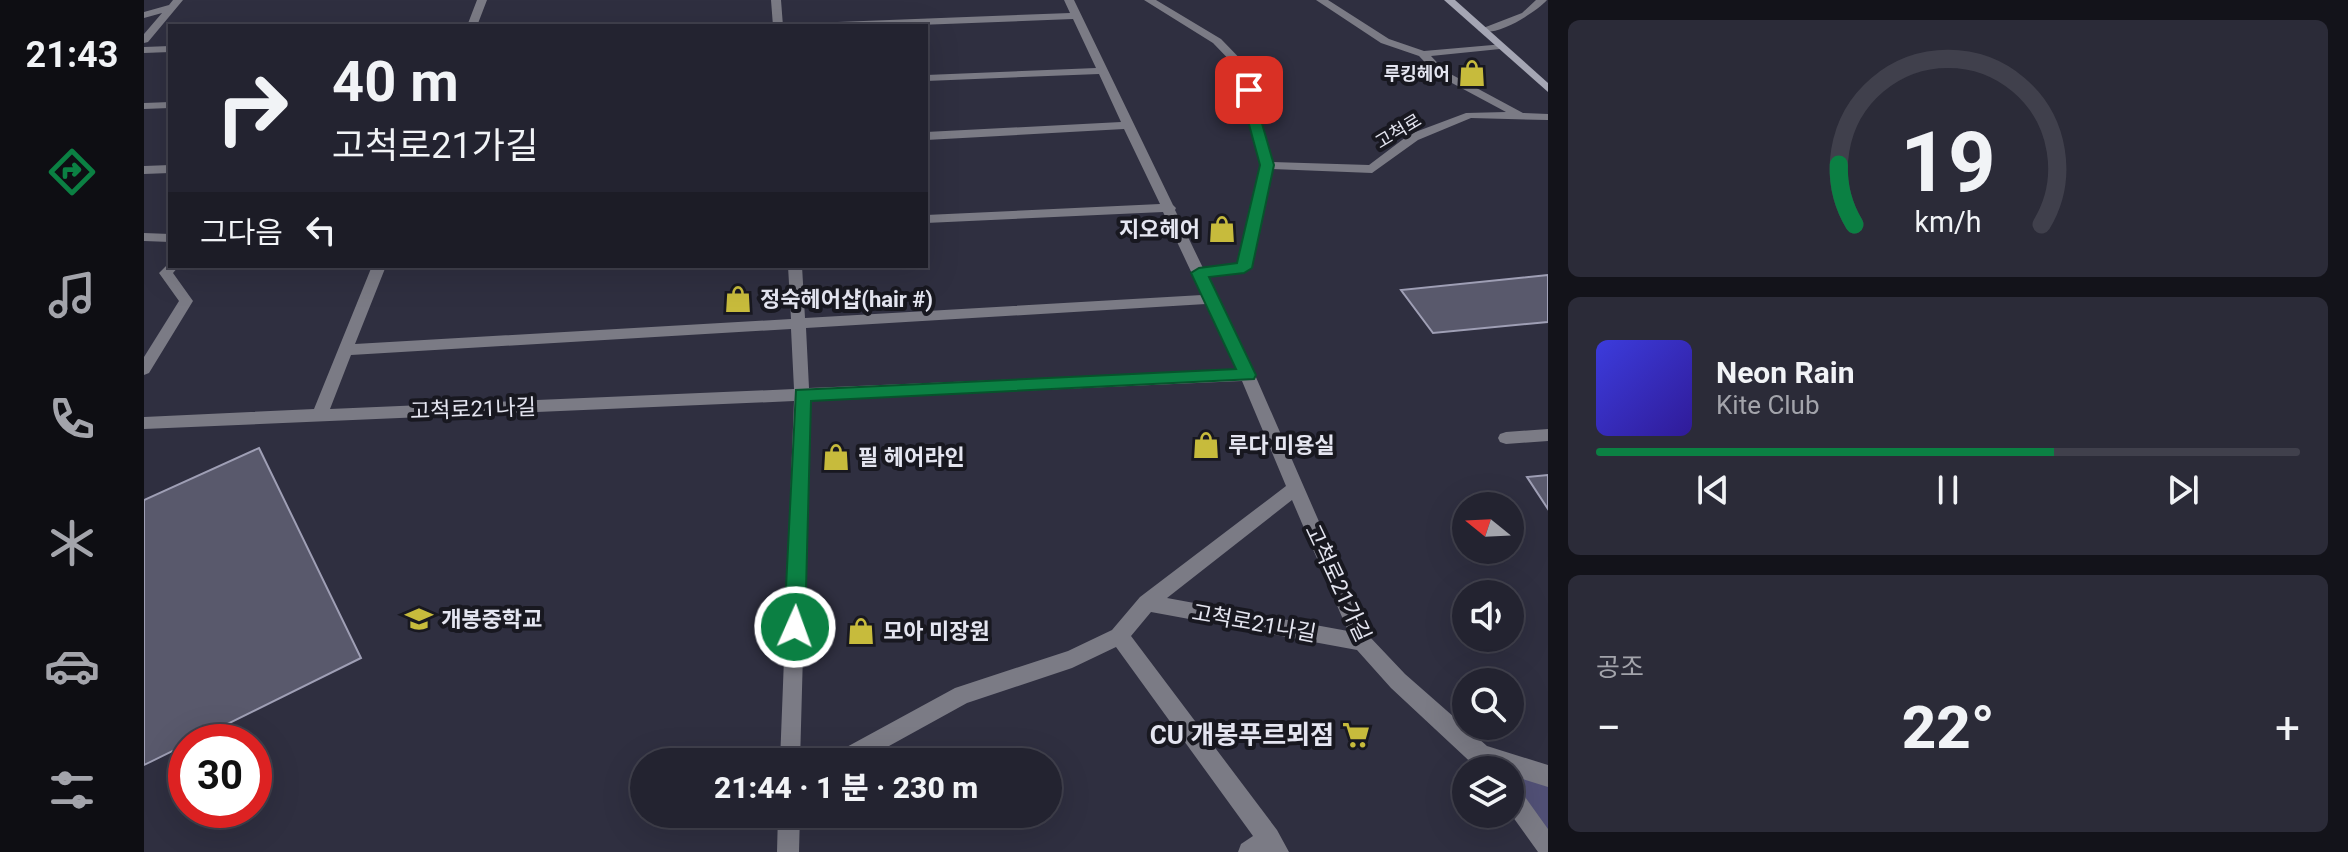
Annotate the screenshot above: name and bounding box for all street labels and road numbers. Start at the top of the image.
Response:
street label: 고척로 [1371,109,1425,153]
street label: 고척로21나길 [410,394,536,424]
street label: 고척로21가길 [1300,521,1376,645]
street label: 고척로21나길 [1190,600,1318,646]

